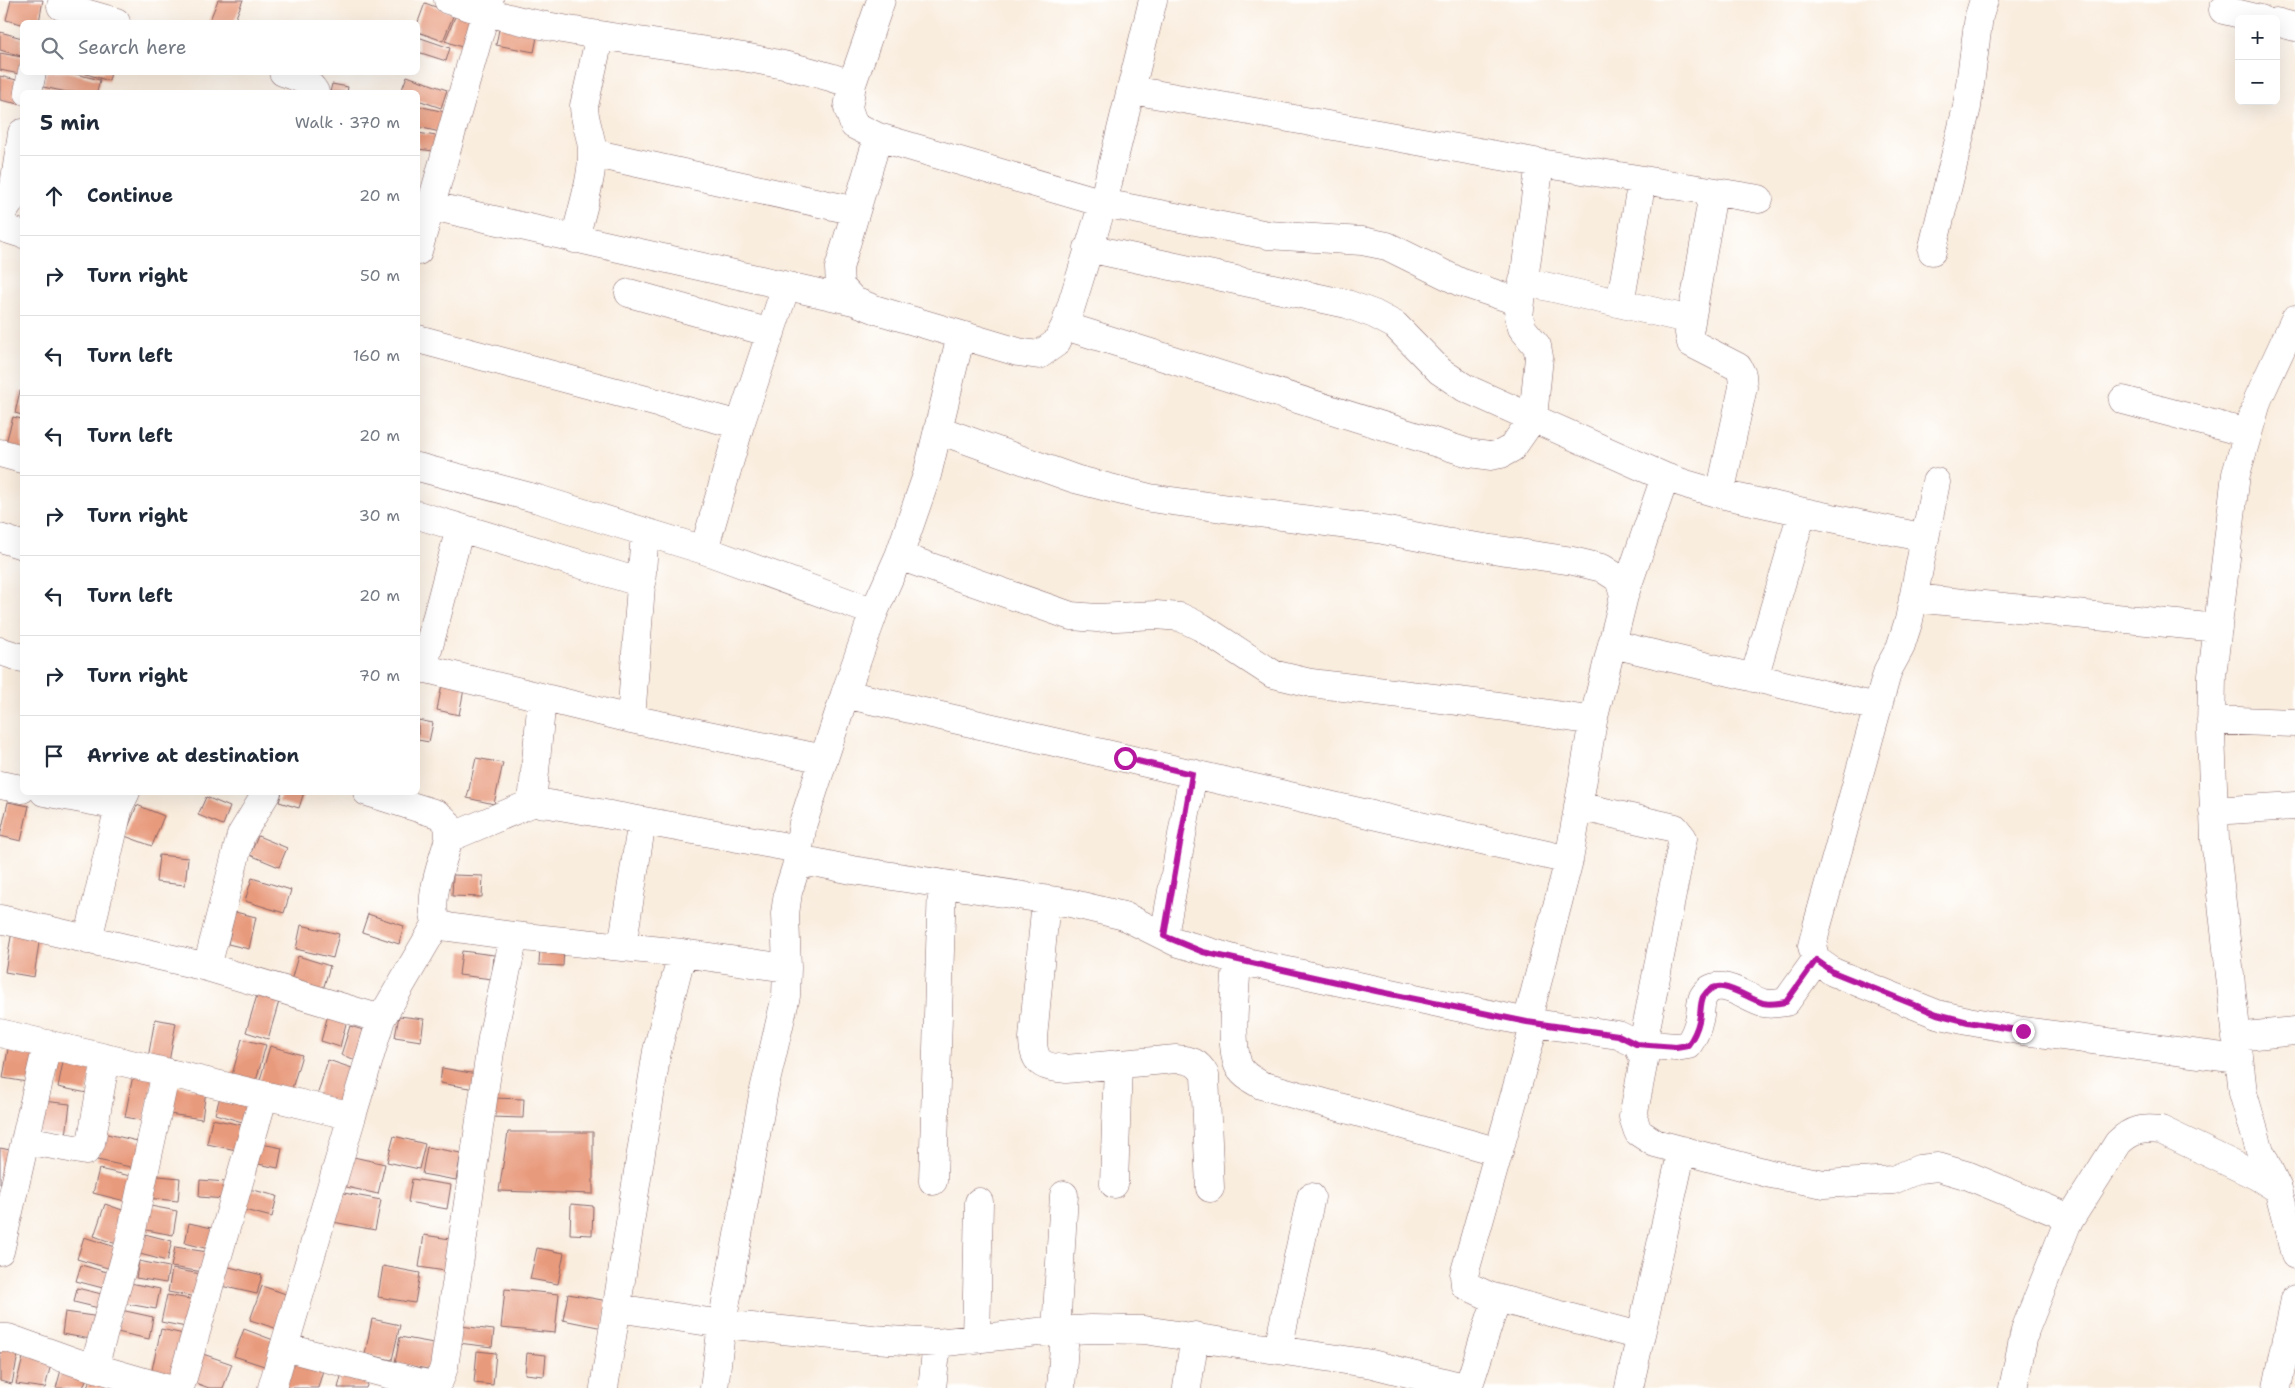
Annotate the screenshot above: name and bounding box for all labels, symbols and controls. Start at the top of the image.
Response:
map controls [2235,15,2280,105]
button: + [2235,15,2280,60]
search box [20,20,420,75]
icon: search [38,34,66,62]
text: Search here [78,35,187,60]
button: − [2235,60,2280,105]
text: 5 min [40,109,100,137]
text: Walk · 370 m [295,112,400,133]
icon: ahead [40,182,68,210]
text: Continue [87,183,173,208]
text: 20 m [359,185,400,206]
icon: right [40,262,68,290]
text: Turn right [87,263,188,288]
text: 50 m [360,265,400,286]
icon: left [40,342,68,370]
text: Turn left [87,343,173,368]
text: 160 m [353,345,400,366]
icon: left [40,422,68,450]
text: Turn left [87,423,173,448]
text: 20 m [359,425,400,446]
icon: right [40,502,68,530]
text: Turn right [87,503,188,528]
text: 30 m [359,505,400,526]
icon: left [40,582,68,610]
text: Turn left [87,583,173,608]
text: 20 m [359,585,400,606]
icon: right [40,662,68,690]
text: Turn right [87,663,188,688]
text: 70 m [359,665,400,686]
icon: arrive [40,742,68,770]
text: Arrive at destination [87,743,299,768]
route start [1114,747,1137,770]
route end [2012,1020,2035,1043]

